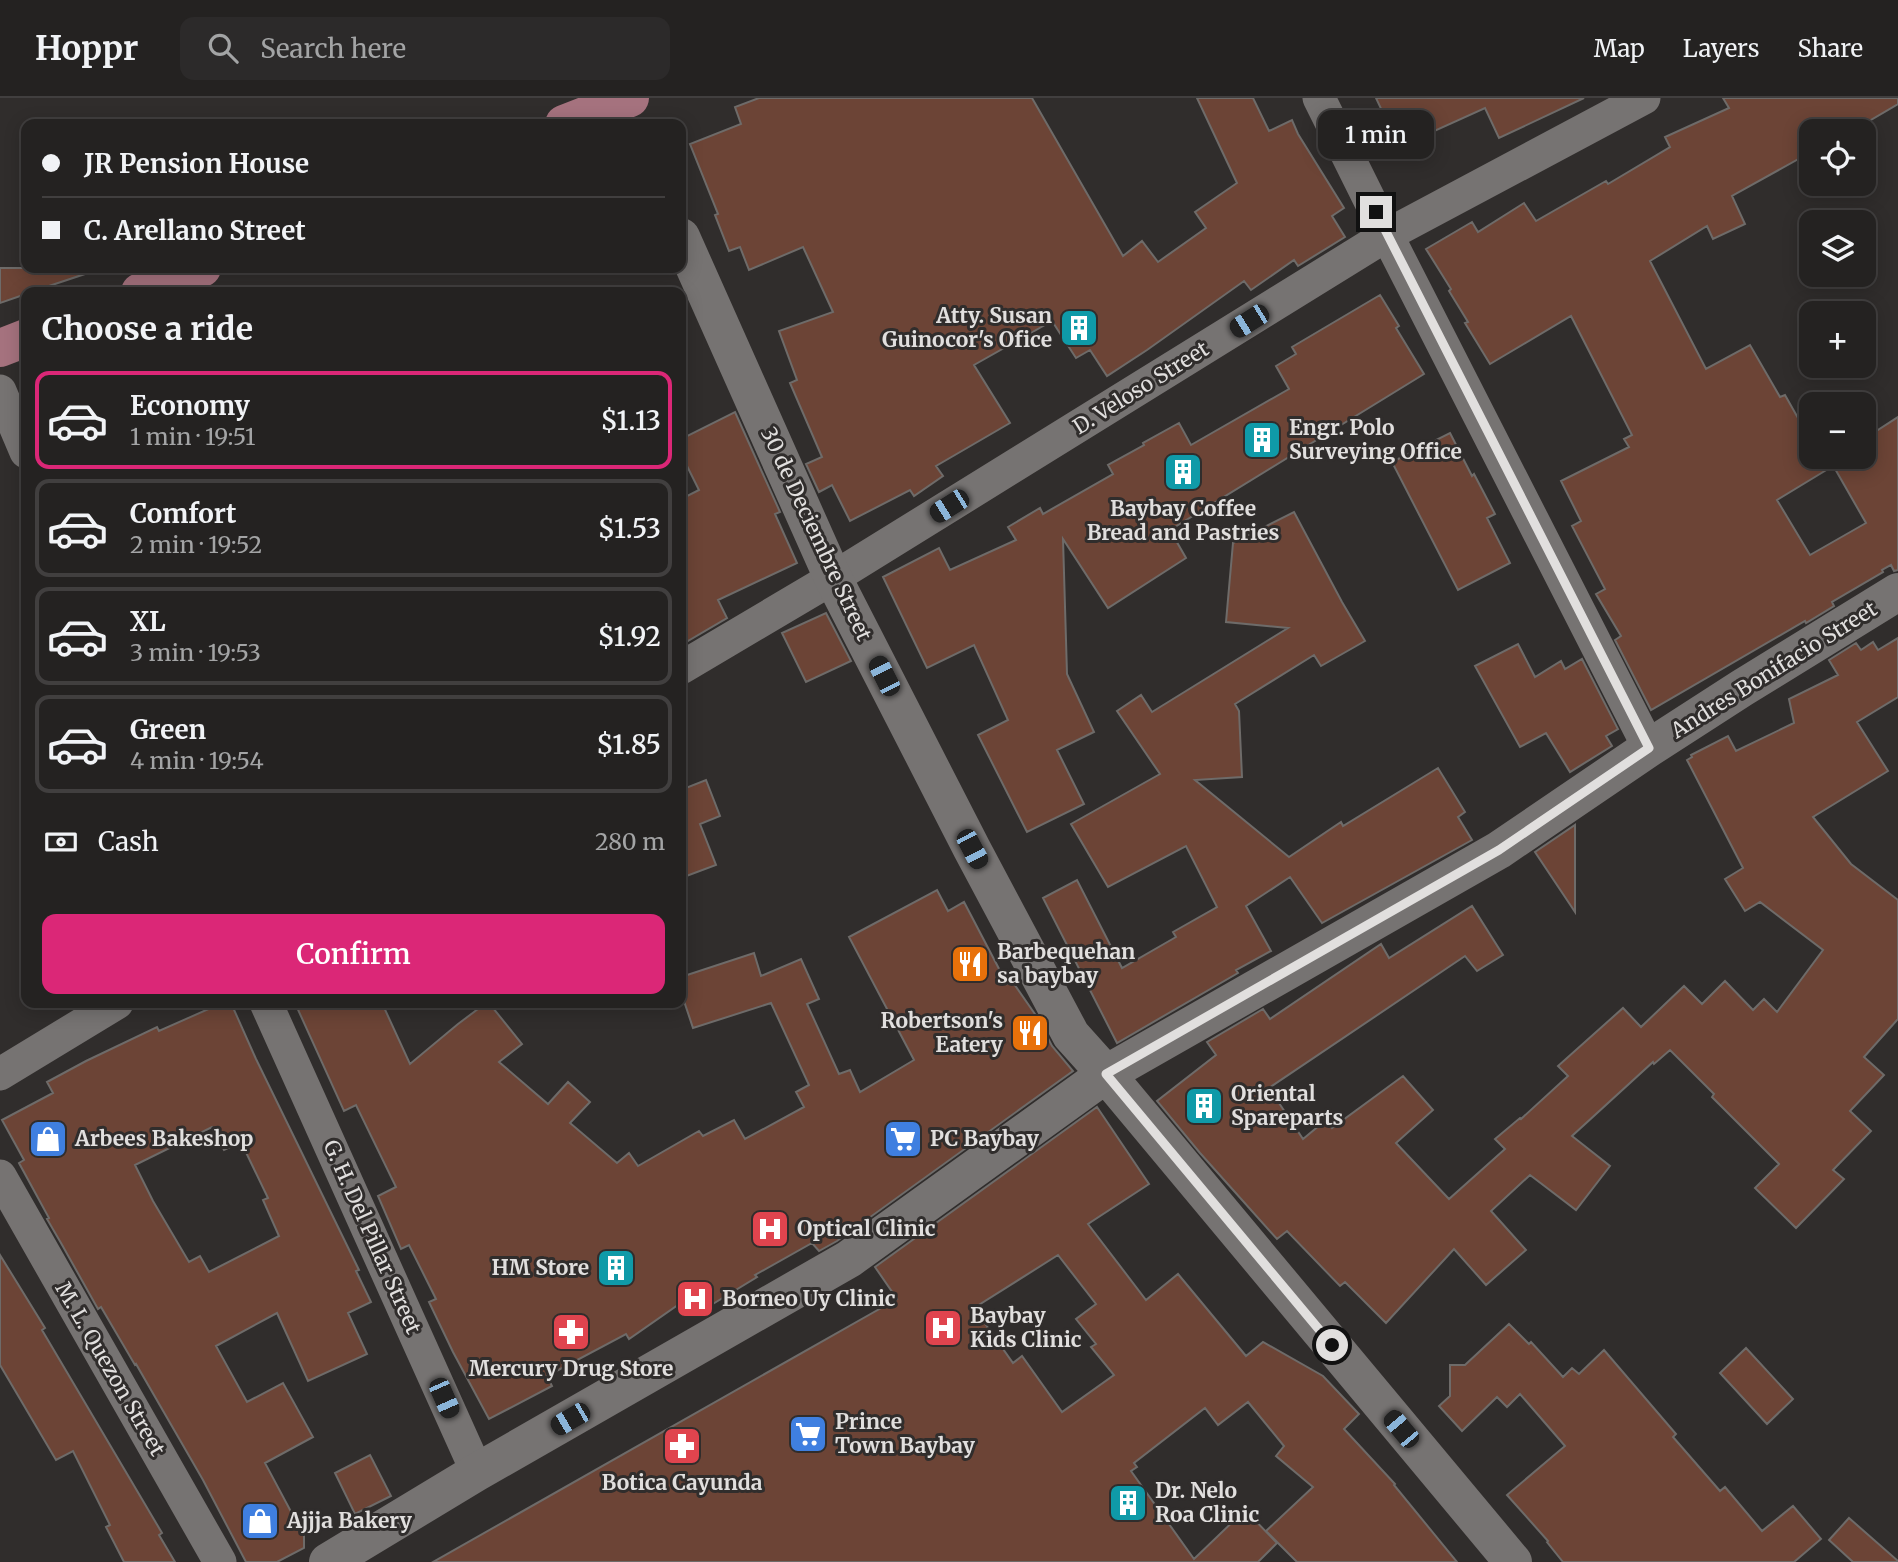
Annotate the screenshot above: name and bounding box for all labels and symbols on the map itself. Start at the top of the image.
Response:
callout: 1 min [1318,110,1434,159]
route end [1360,196,1392,228]
car [1226,301,1273,341]
place label: Atty. Susan Guinocor's Ofice [882,302,1052,353]
building icon: Atty. Susan Guinocor's Ofice [1058,307,1100,349]
street label: D. Veloso Street [1068,335,1214,440]
place label: Engr. Polo Surveying Office [1289,414,1462,465]
building icon: Engr. Polo Surveying Office [1241,419,1283,461]
street label: 30 de Deciembre Street [755,423,878,645]
building icon: Baybay Coffee Bread and Pastries [1162,451,1204,493]
car [926,486,973,526]
place label: Baybay Coffee Bread and Pastries [1087,495,1279,546]
street label: Andres Bonifacio Street [1665,595,1882,745]
car [866,653,903,699]
car [953,826,992,872]
place label: Barbequehan sa baybay [997,938,1135,989]
restaurant icon: Barbequehan sa baybay [949,943,991,985]
place label: Robertson's Eatery [880,1007,1004,1058]
restaurant icon: Robertson's Eatery [1009,1012,1051,1054]
place label: Oriental Spareparts [1231,1080,1344,1131]
building icon: Oriental Spareparts [1183,1085,1225,1127]
shop icon: Arbees Bakeshop [27,1118,69,1160]
supermarket icon: PC Baybay [882,1118,924,1160]
place label: Arbees Bakeshop [74,1125,253,1152]
place label: PC Baybay [930,1125,1039,1152]
street label: G. H. Del Pillar Street [318,1136,427,1338]
hospital icon: Optical Clinic [749,1208,791,1250]
place label: Optical Clinic [797,1215,936,1242]
building icon: HM Store [595,1247,637,1289]
place label: HM Store [492,1254,589,1281]
street label: M. L. Quezon Street [50,1277,171,1461]
hospital icon: Borneo Uy Clinic [674,1278,716,1320]
place label: Borneo Uy Clinic [722,1285,896,1312]
place label: Baybay Kids Clinic [970,1302,1082,1353]
hospital icon: Baybay Kids Clinic [922,1307,964,1349]
pharmacy icon: Mercury Drug Store [550,1311,592,1353]
route start [1316,1329,1348,1361]
place label: Mercury Drug Store [469,1355,673,1382]
car [426,1375,463,1421]
car [547,1399,594,1439]
car [1380,1406,1423,1452]
place label: Prince Town Baybay [835,1408,976,1459]
supermarket icon: Prince Town Baybay [787,1413,829,1455]
pharmacy icon: Botica Cayunda [661,1425,703,1467]
place label: Botica Cayunda [601,1469,763,1496]
place label: Dr. Nelo Roa Clinic [1155,1477,1260,1528]
building icon: Dr. Nelo Roa Clinic [1107,1482,1149,1524]
shop icon: Ajjja Bakery [239,1500,281,1542]
place label: Ajjja Bakery [286,1507,412,1534]

